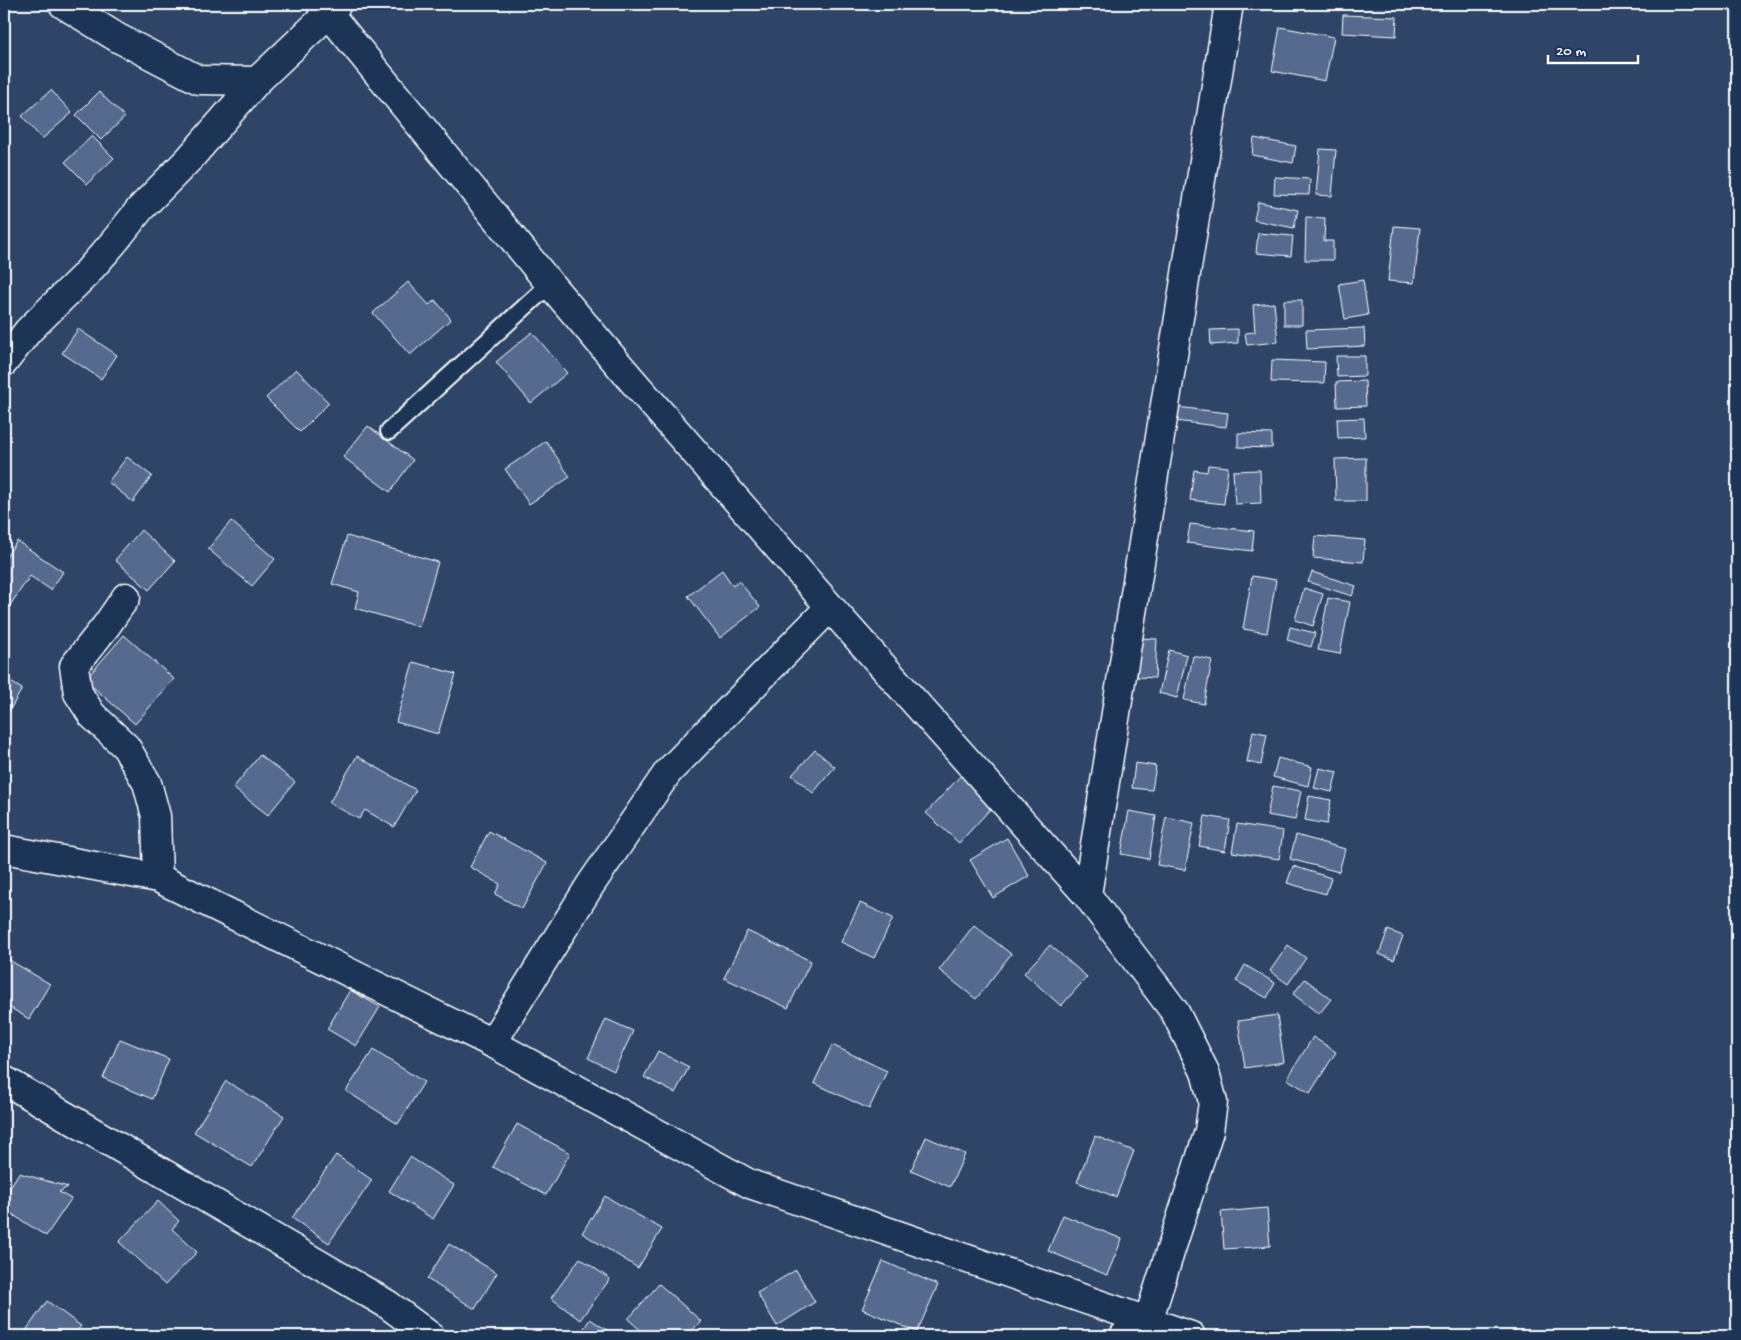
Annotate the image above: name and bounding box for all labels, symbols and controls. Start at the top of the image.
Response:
scale bar [1548,32,1638,64]
text: 20 m [1556,43,1586,61]

